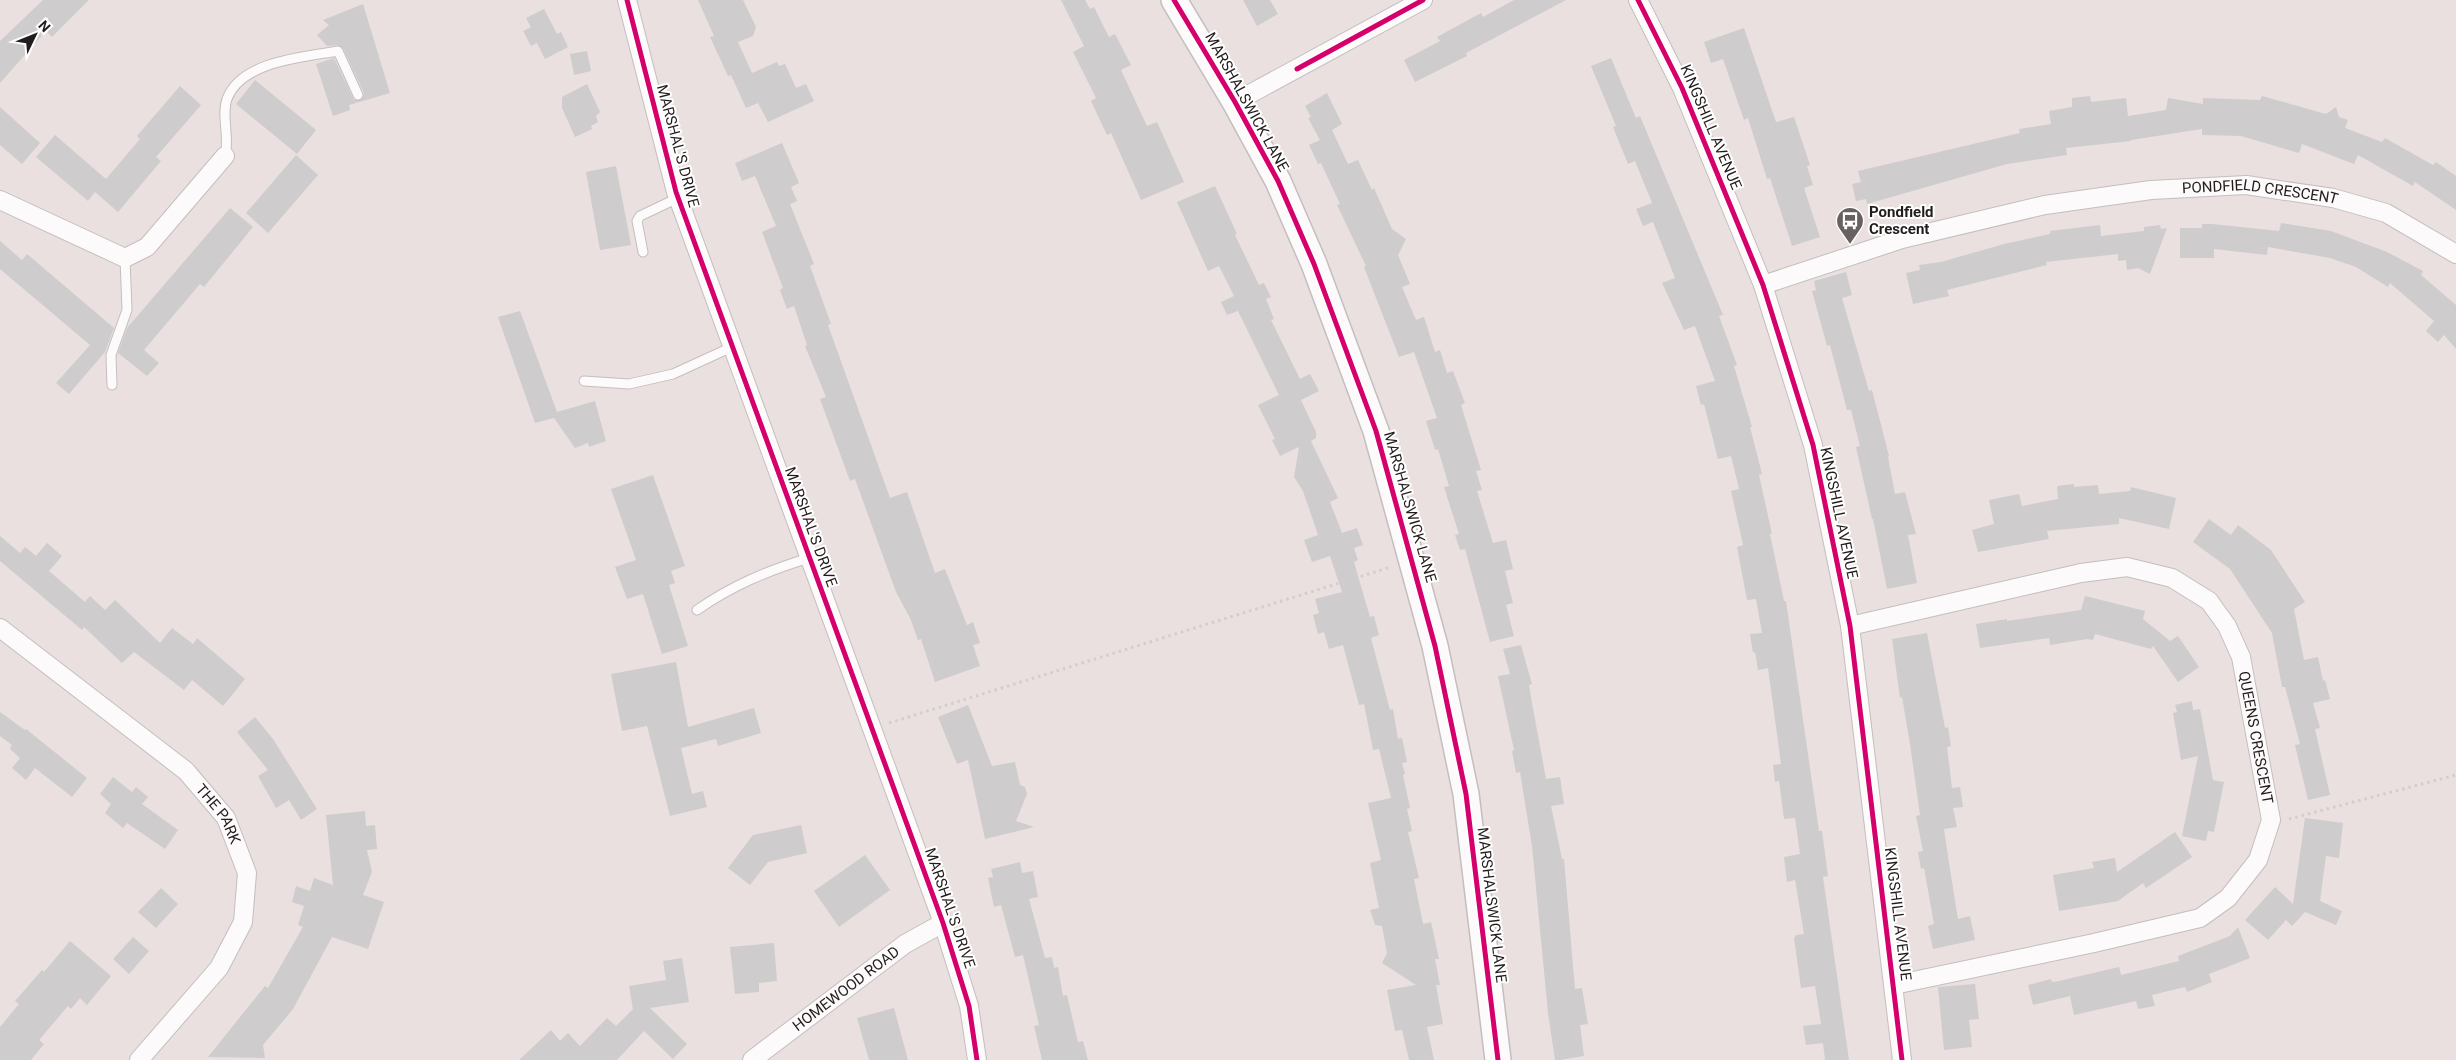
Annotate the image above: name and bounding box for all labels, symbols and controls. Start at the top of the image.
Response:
north arrow [10,10,60,60]
text: N [35,17,54,35]
street label: MARSHALSWICK LANE [1201,29,1293,175]
street label: KINGSHILL AVENUE [1677,62,1746,193]
street label: MARSHAL'S DRIVE [653,83,703,210]
street label: PONDFIELD CRESCENT [2181,176,2340,208]
place label: Pondfield Crescent [1869,203,1934,238]
bus stop icon: Pondfield Crescent [1835,206,1865,245]
street label: MARSHALSWICK LANE [1380,429,1440,585]
street label: KINGSHILL AVENUE [1816,446,1862,581]
street label: MARSHAL'S DRIVE [781,465,841,590]
street label: QUEENS CRESCENT [2235,670,2277,805]
street label: THE PARK [192,780,244,847]
street label: MARSHALSWICK LANE [1474,826,1511,984]
street label: MARSHAL'S DRIVE [921,845,979,971]
street label: KINGSHILL AVENUE [1881,846,1915,982]
street label: HOMEWOOD ROAD [789,942,903,1035]

